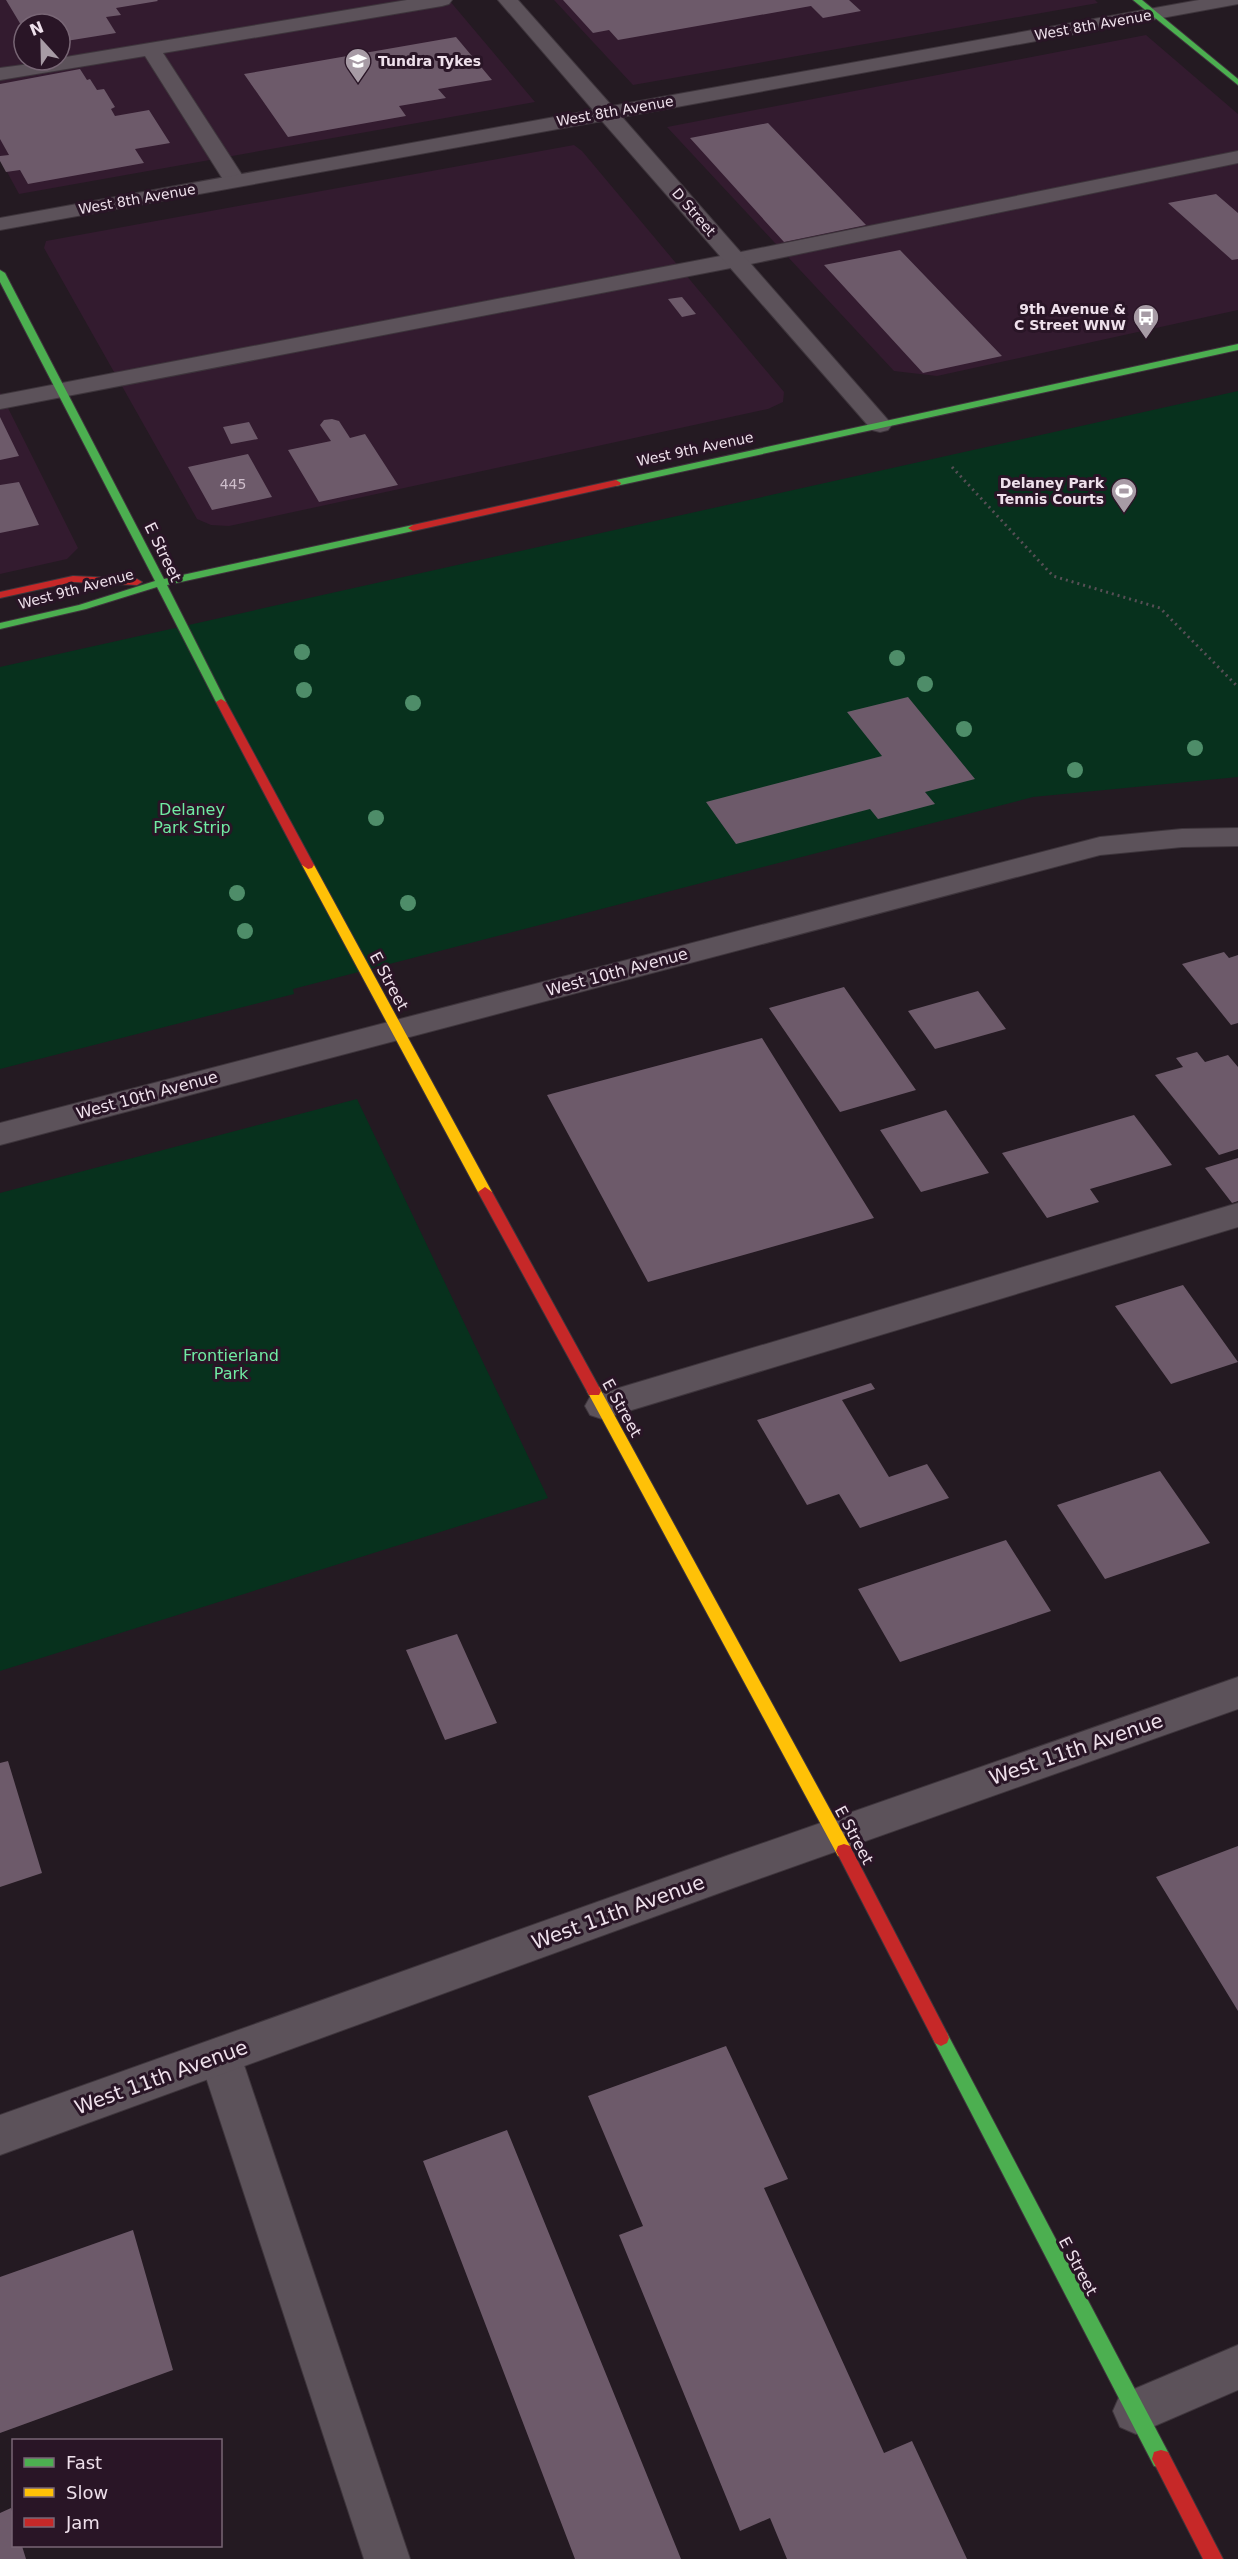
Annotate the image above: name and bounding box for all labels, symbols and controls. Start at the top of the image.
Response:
street label: West 8th Avenue [1033,7,1153,43]
north arrow [12,12,72,72]
text: N [27,17,46,40]
school or university icon: Tundra Tykes [343,46,373,84]
place label: Tundra Tykes [378,53,481,69]
street label: West 8th Avenue [555,93,675,129]
street label: West 8th Avenue [77,181,197,217]
street label: D Street [669,185,719,239]
place label: 9th Avenue & C Street WNW [1014,301,1126,333]
bus stop icon: 9th Avenue & C Street WNW [1131,302,1161,340]
street label: West 9th Avenue [635,429,755,469]
place label: Delaney Park Tennis Courts [997,475,1105,507]
house number: 445 [220,476,246,492]
sports icon: Delaney Park Tennis Courts [1109,476,1139,514]
street label: E Street [140,519,186,585]
street label: West 9th Avenue [17,566,135,612]
park label: Delaney Park Strip [153,800,231,837]
street label: West 10th Avenue [544,944,690,1000]
street label: E Street [366,948,412,1014]
street label: West 10th Avenue [74,1067,220,1123]
park label: Frontierland Park [183,1346,279,1383]
street label: E Street [598,1375,646,1441]
street label: West 11th Avenue [986,1708,1166,1790]
street label: E Street [831,1802,877,1868]
street label: West 11th Avenue [528,1870,708,1954]
street label: West 11th Avenue [71,2035,251,2119]
street label: E Street [1055,2233,1101,2299]
legend [12,2439,222,2547]
text: Fast [66,2452,102,2473]
text: Slow [66,2482,108,2503]
text: Jam [65,2512,100,2533]

